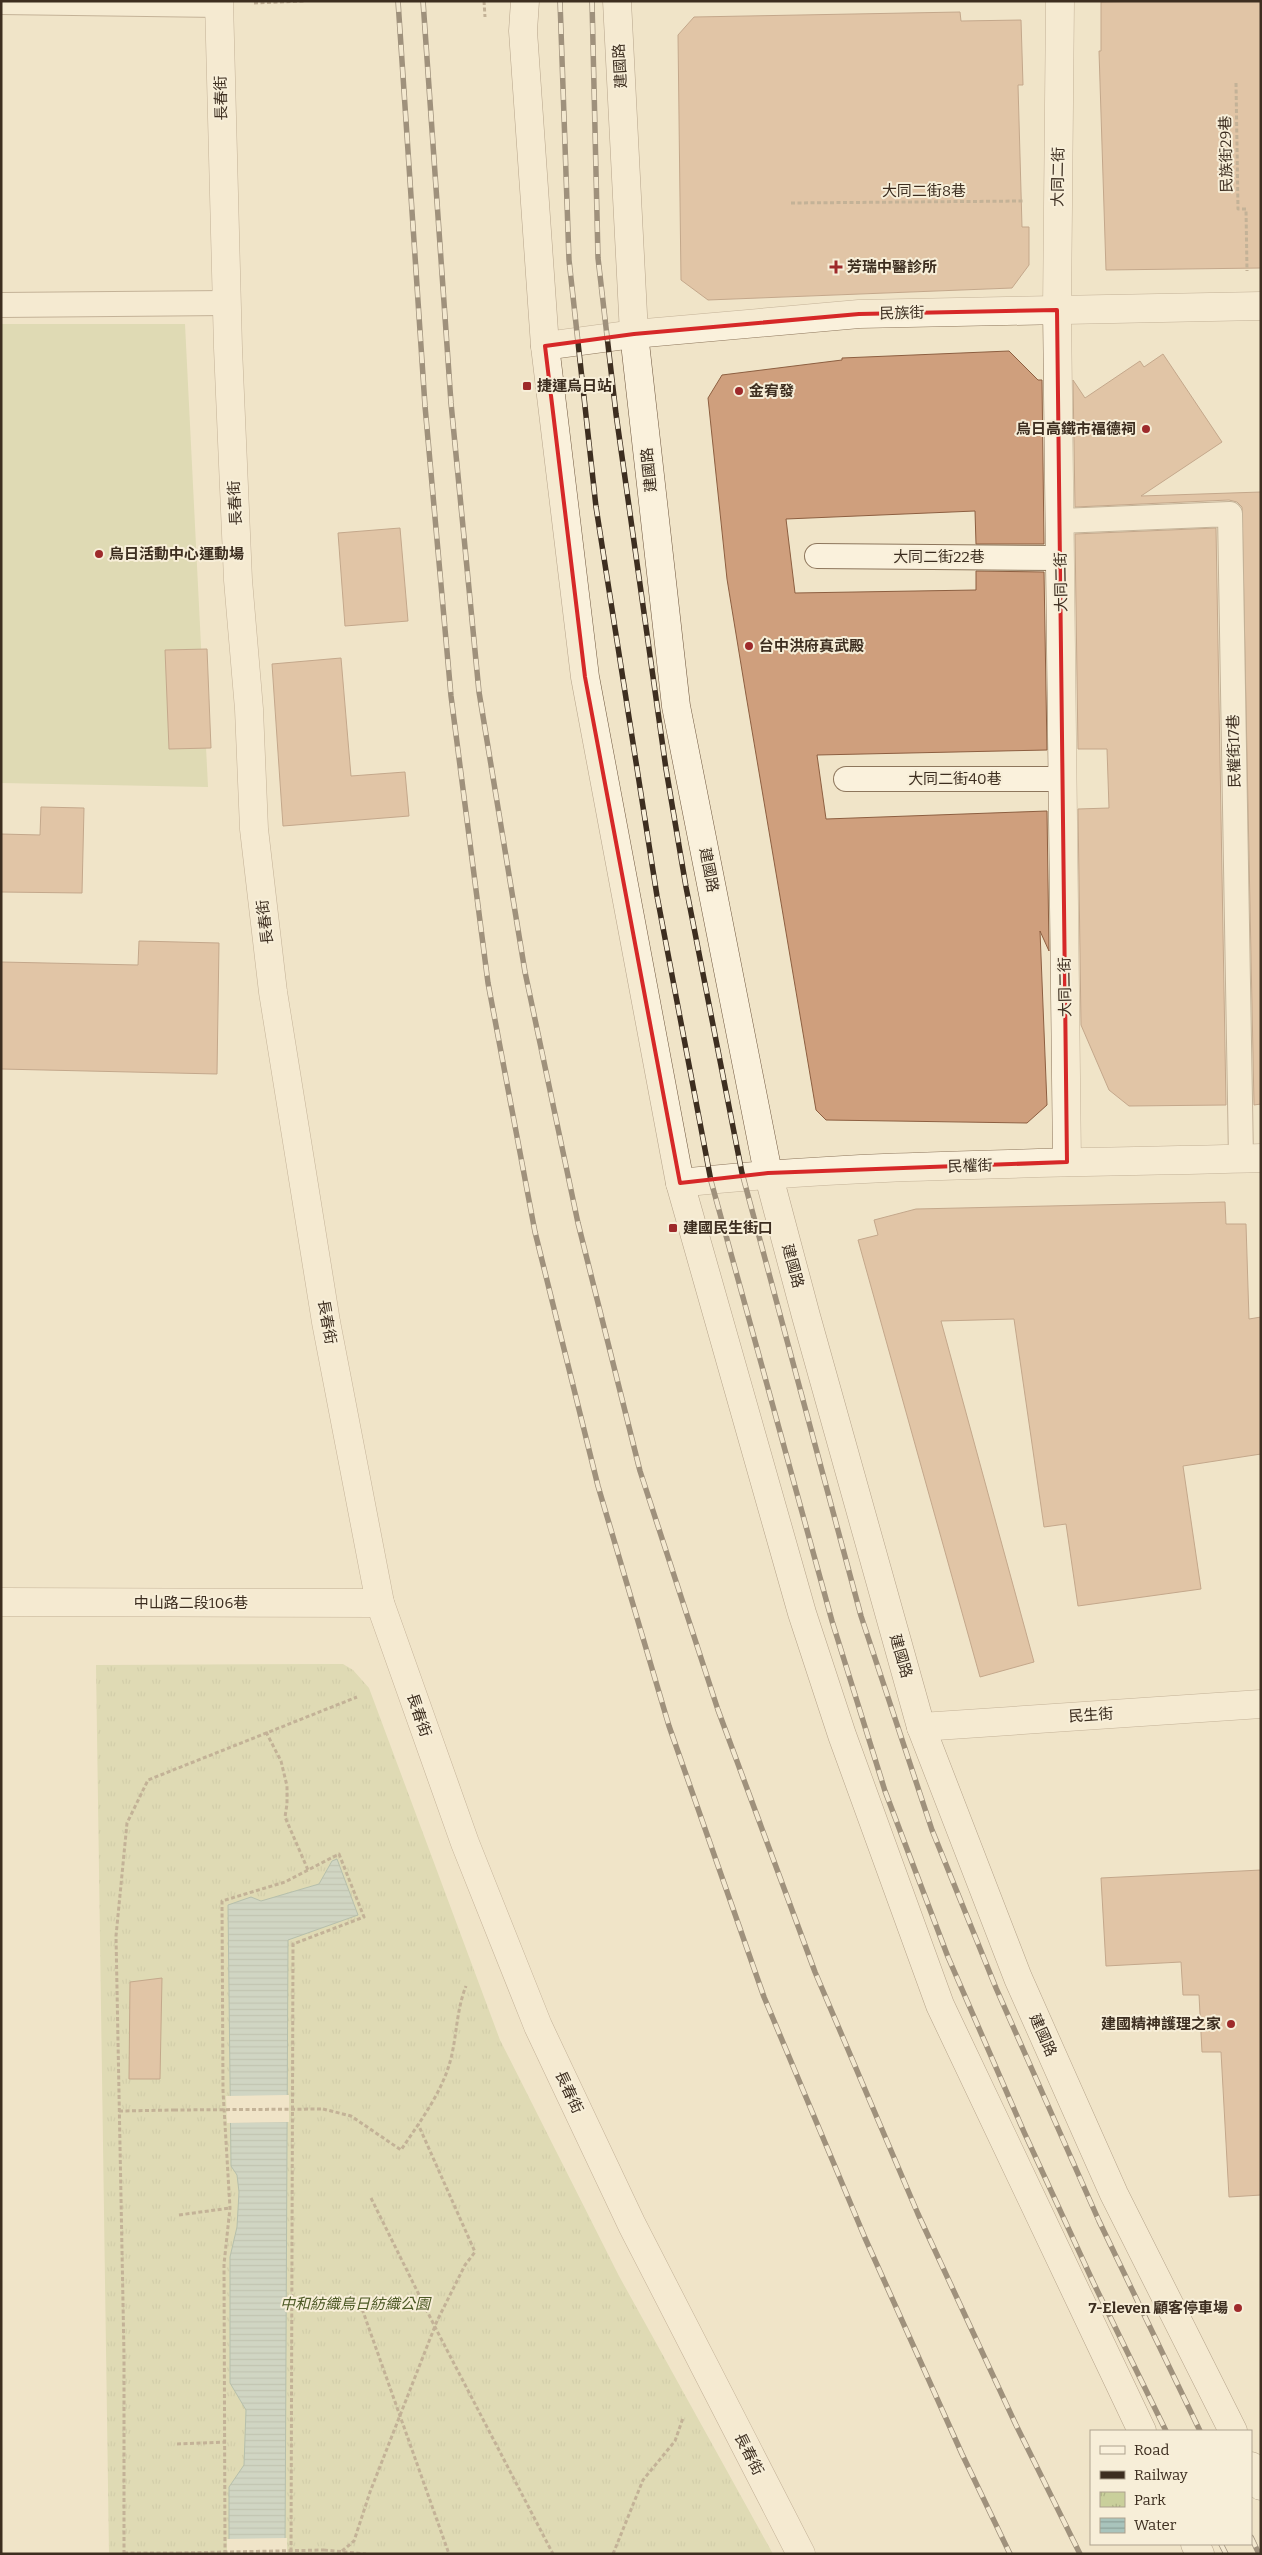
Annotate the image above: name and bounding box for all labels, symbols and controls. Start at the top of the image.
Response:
street label: 建國路 [610,43,630,89]
street label: 長春街 [212,75,230,121]
street label: 民族街29巷 [1216,115,1236,193]
street label: 大同二街 [1048,147,1068,207]
street label: 大同二街8巷 [882,182,966,200]
place label: 芳瑞中醫診所 [847,258,937,276]
marker: 芳瑞中醫診所 [829,260,843,274]
street label: 民族街 [879,304,925,322]
place label: 捷運烏日站 [537,377,612,395]
marker: 捷運烏日站 [521,380,533,392]
place label: 金宥發 [749,382,794,400]
marker: 金宥發 [733,385,745,397]
place label: 烏日高鐵市福德祠 [1016,420,1136,438]
marker: 烏日高鐵市福德祠 [1140,423,1152,435]
street label: 建國路 [638,447,660,493]
street label: 長春街 [225,480,245,526]
place label: 烏日活動中心運動場 [109,545,244,563]
marker: 烏日活動中心運動場 [93,548,105,560]
street label: 大同二街22巷 [893,548,985,566]
street label: 大同二街 [1051,552,1071,612]
place label: 台中洪府真武殿 [759,637,864,655]
marker: 台中洪府真武殿 [743,640,755,652]
street label: 民權街17巷 [1224,714,1244,788]
street label: 大同二街40巷 [908,770,1002,788]
street label: 建國路 [696,846,722,894]
street label: 長春街 [253,899,277,945]
street label: 大同二街 [1055,957,1075,1017]
street label: 民權街 [947,1156,993,1176]
place label: 建國民生街口 [683,1219,773,1237]
marker: 建國民生街口 [667,1222,679,1234]
street label: 建國路 [778,1242,808,1290]
street label: 長春街 [314,1298,340,1346]
street label: 中山路二段106巷 [134,1594,248,1612]
street label: 建國路 [886,1632,916,1680]
street label: 長春街 [403,1691,435,1739]
street label: 民生街 [1068,1704,1114,1726]
street label: 建國路 [1026,2011,1060,2059]
place label: 建國精神護理之家 [1101,2015,1221,2033]
marker: 建國精神護理之家 [1225,2018,1237,2030]
street label: 長春街 [551,2068,587,2116]
park label: 中和紡織烏日紡織公園 [280,2295,432,2313]
place label: 7-Eleven 顧客停車場 [1089,2299,1228,2317]
marker: 7-Eleven 顧客停車場 [1232,2302,1244,2314]
street label: 長春街 [731,2430,767,2478]
legend [1090,2430,1252,2545]
text: Road [1134,2441,1169,2459]
text: Railway [1134,2466,1188,2484]
text: Park [1134,2491,1166,2509]
text: Water [1134,2516,1177,2534]

